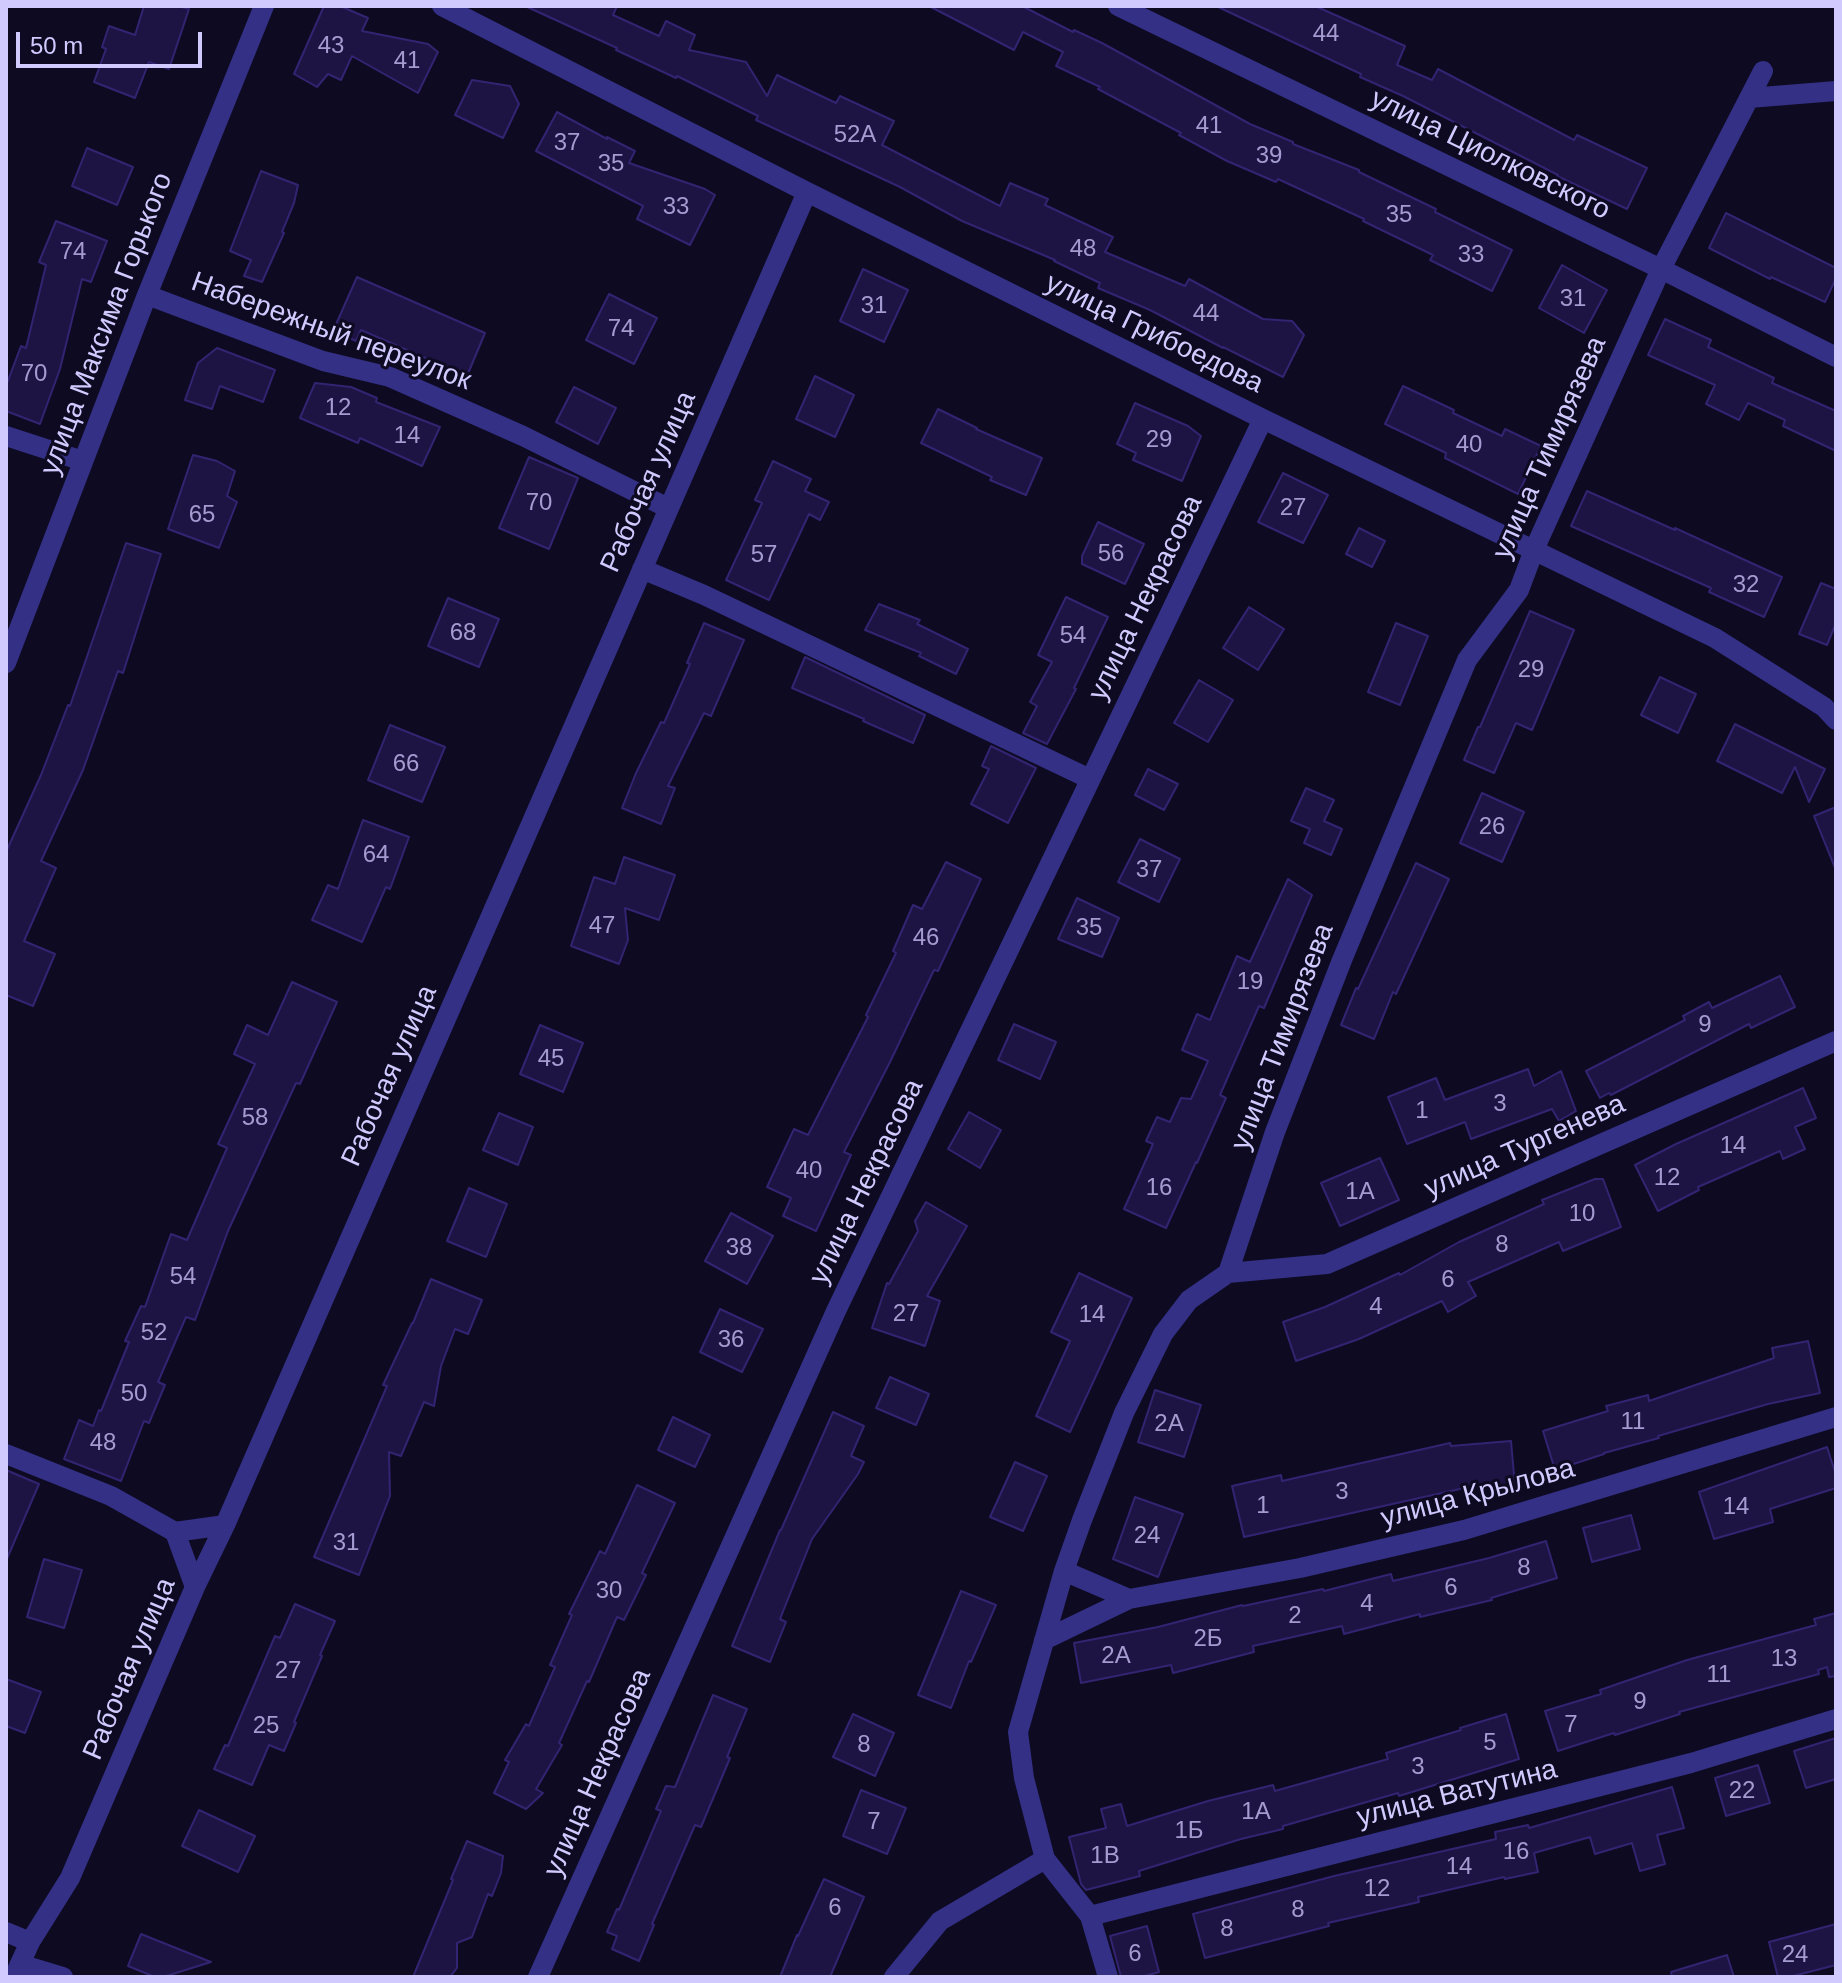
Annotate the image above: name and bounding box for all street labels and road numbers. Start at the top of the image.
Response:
street label: улица Циолковского [1365,82,1615,228]
street label: улица Максима Горького [34,168,180,480]
street label: Набережный переулок [187,266,475,398]
street label: улица Грибоедова [1040,267,1268,401]
street label: улица Тимирязева [1486,332,1614,564]
street label: Рабочая улица [594,386,704,578]
street label: улица Некрасова [1082,490,1210,706]
street label: улица Тимирязева [1224,919,1342,1155]
street label: Рабочая улица [335,980,445,1172]
street label: улица Некрасова [803,1074,931,1290]
street label: улица Тургенева [1420,1088,1630,1206]
street label: улица Крылова [1377,1452,1579,1536]
street label: Рабочая улица [77,1573,183,1765]
street label: улица Некрасова [537,1664,659,1882]
street label: улица Ватутина [1353,1753,1561,1835]

